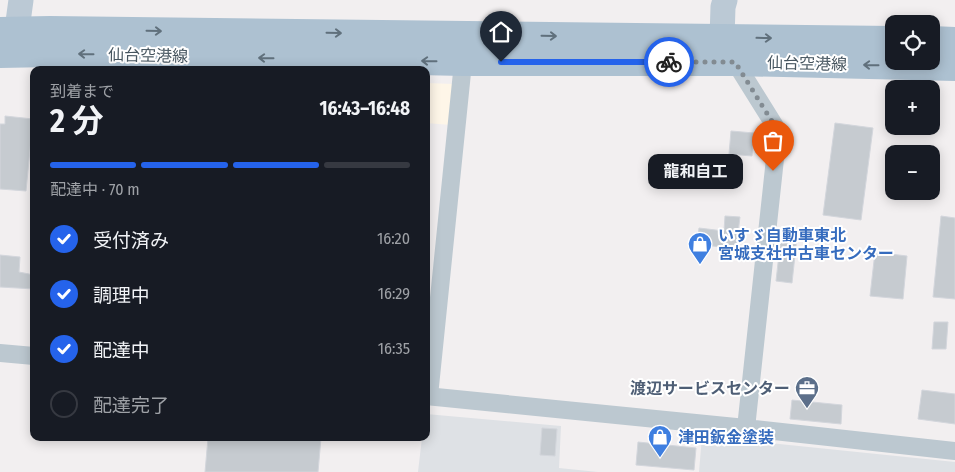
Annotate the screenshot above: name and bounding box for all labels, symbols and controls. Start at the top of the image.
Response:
pin [480,11,522,62]
map controls [885,15,940,200]
button: locate [885,15,940,70]
icon: home [487,18,515,46]
one-way arrow [145,26,161,36]
one-way arrow [325,29,341,38]
one-way arrow [540,31,556,41]
one-way arrow [755,33,771,43]
courier [644,37,694,87]
street label: 仙台空港線 [108,45,188,66]
icon: bike [655,48,683,76]
one-way arrow [79,49,95,59]
one-way arrow [259,53,275,62]
street label: 仙台空港線 [767,53,847,74]
one-way arrow [421,56,438,66]
one-way arrow [864,60,880,69]
button: + [885,80,940,135]
text: 到着まで [50,82,114,101]
text: 16:43–16:48 [320,97,410,120]
text: 2 分 [50,102,103,140]
pin [752,120,794,171]
icon: bag [759,127,787,155]
button: − [885,145,940,200]
callout: 龍和自工 [648,154,743,188]
text: 龍和自工 [663,162,728,181]
text: 配達中 · 70 m [50,180,140,199]
icon: check [50,225,78,253]
place label: いすゞ自動車東北 宮城支社中古車センター [718,226,894,263]
text: 受付済み [93,229,169,252]
text: 16:20 [377,229,410,248]
shop icon: いすゞ自動車東北 宮城支社中古車センター [687,231,713,265]
icon: check [50,280,78,308]
text: 調理中 [93,284,150,307]
text: 16:29 [378,284,410,303]
icon: check [50,335,78,363]
text: 配達中 [93,339,150,362]
text: 16:35 [378,339,410,358]
office icon: 渡辺サービスセンター [794,375,820,409]
place label: 渡辺サービスセンター [630,379,790,398]
text: 配達完了 [93,394,169,417]
shop icon: 津田鈑金塗装 [647,424,673,458]
place label: 津田鈑金塗装 [678,428,774,447]

